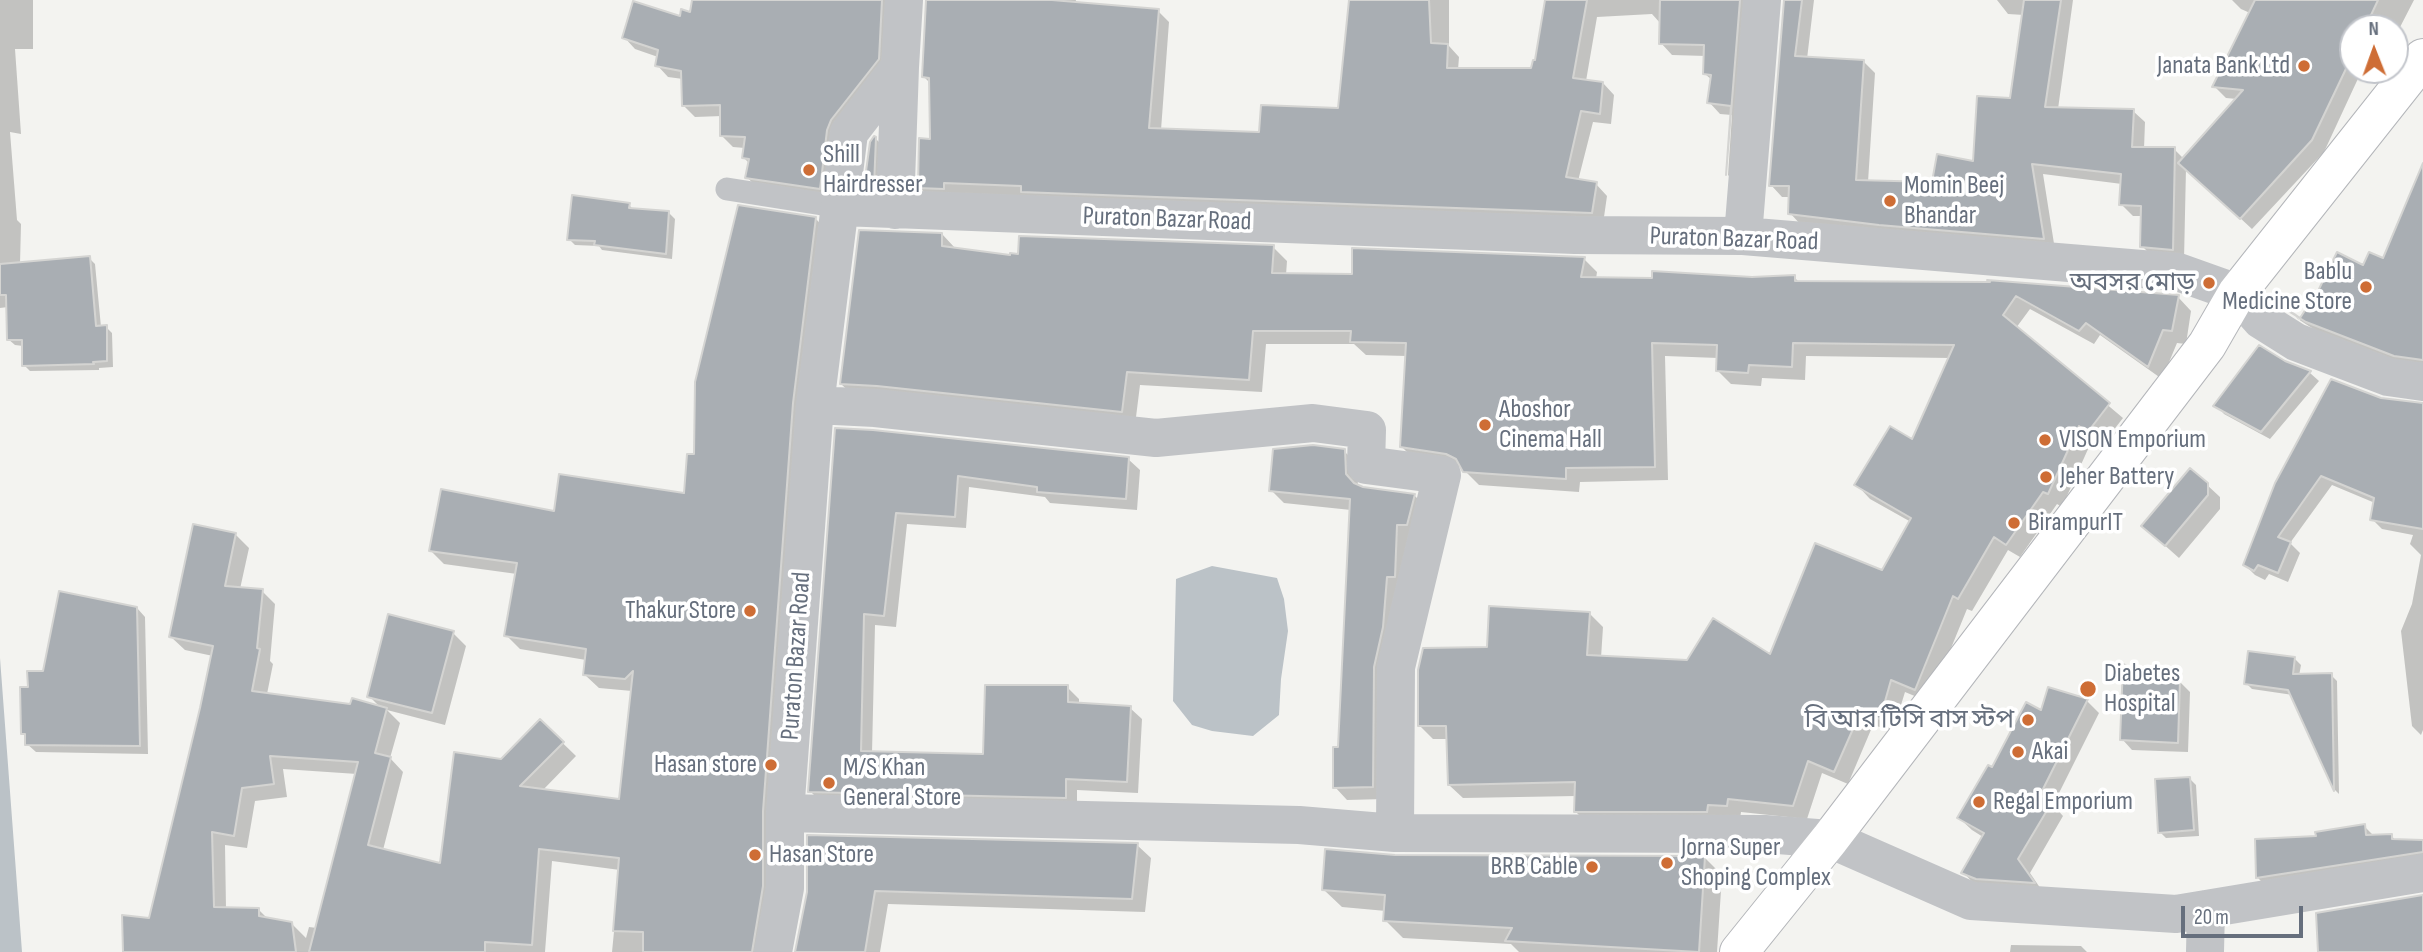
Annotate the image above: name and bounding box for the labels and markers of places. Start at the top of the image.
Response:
place label: Janata Bank Ltd [2157,50,2290,82]
marker: Janata Bank Ltd [2296,58,2312,74]
place label: Shill Hairdresser [823,139,923,200]
marker: Shill Hairdresser [801,162,817,178]
place label: Momin Beej Bhandar [1904,170,2004,232]
marker: Momin Beej Bhandar [1882,193,1898,209]
place label: Bablu Medicine Store [2222,256,2352,318]
place label: অবসর মোড় [2070,267,2195,299]
marker: অবসর মোড় [2201,275,2217,291]
marker: Bablu Medicine Store [2358,279,2374,295]
place label: Aboshor Cinema Hall [1499,394,1602,456]
marker: Aboshor Cinema Hall [1477,417,1493,433]
place label: VISON Emporium [2059,424,2206,456]
marker: VISON Emporium [2037,432,2053,448]
place label: Jeher Battery [2060,461,2174,493]
marker: Jeher Battery [2038,469,2054,485]
place label: BirampurIT [2028,507,2123,539]
marker: BirampurIT [2006,515,2022,531]
place label: Thakur Store [625,595,736,627]
marker: Thakur Store [742,603,758,619]
place label: Diabetes Hospital [2104,658,2180,720]
marker: Diabetes Hospital [2078,679,2098,699]
place label: বি আর টিসি বাস স্টপ [1804,704,2014,736]
marker: বি আর টিসি বাস স্টপ [2020,712,2036,728]
place label: Akai [2032,736,2068,768]
marker: Akai [2010,744,2026,760]
place label: Hasan store [654,749,757,781]
place label: M/S Khan General Store [843,752,961,814]
marker: Hasan store [763,757,779,773]
marker: M/S Khan General Store [821,775,837,791]
place label: Regal Emporium [1993,786,2133,818]
marker: Regal Emporium [1971,794,1987,810]
place label: Jorna Super Shoping Complex [1681,832,1831,894]
place label: Hasan Store [769,839,874,871]
marker: Hasan Store [747,847,763,863]
place label: BRB Cable [1490,851,1578,883]
marker: Jorna Super Shoping Complex [1659,855,1675,871]
marker: BRB Cable [1584,859,1600,875]

